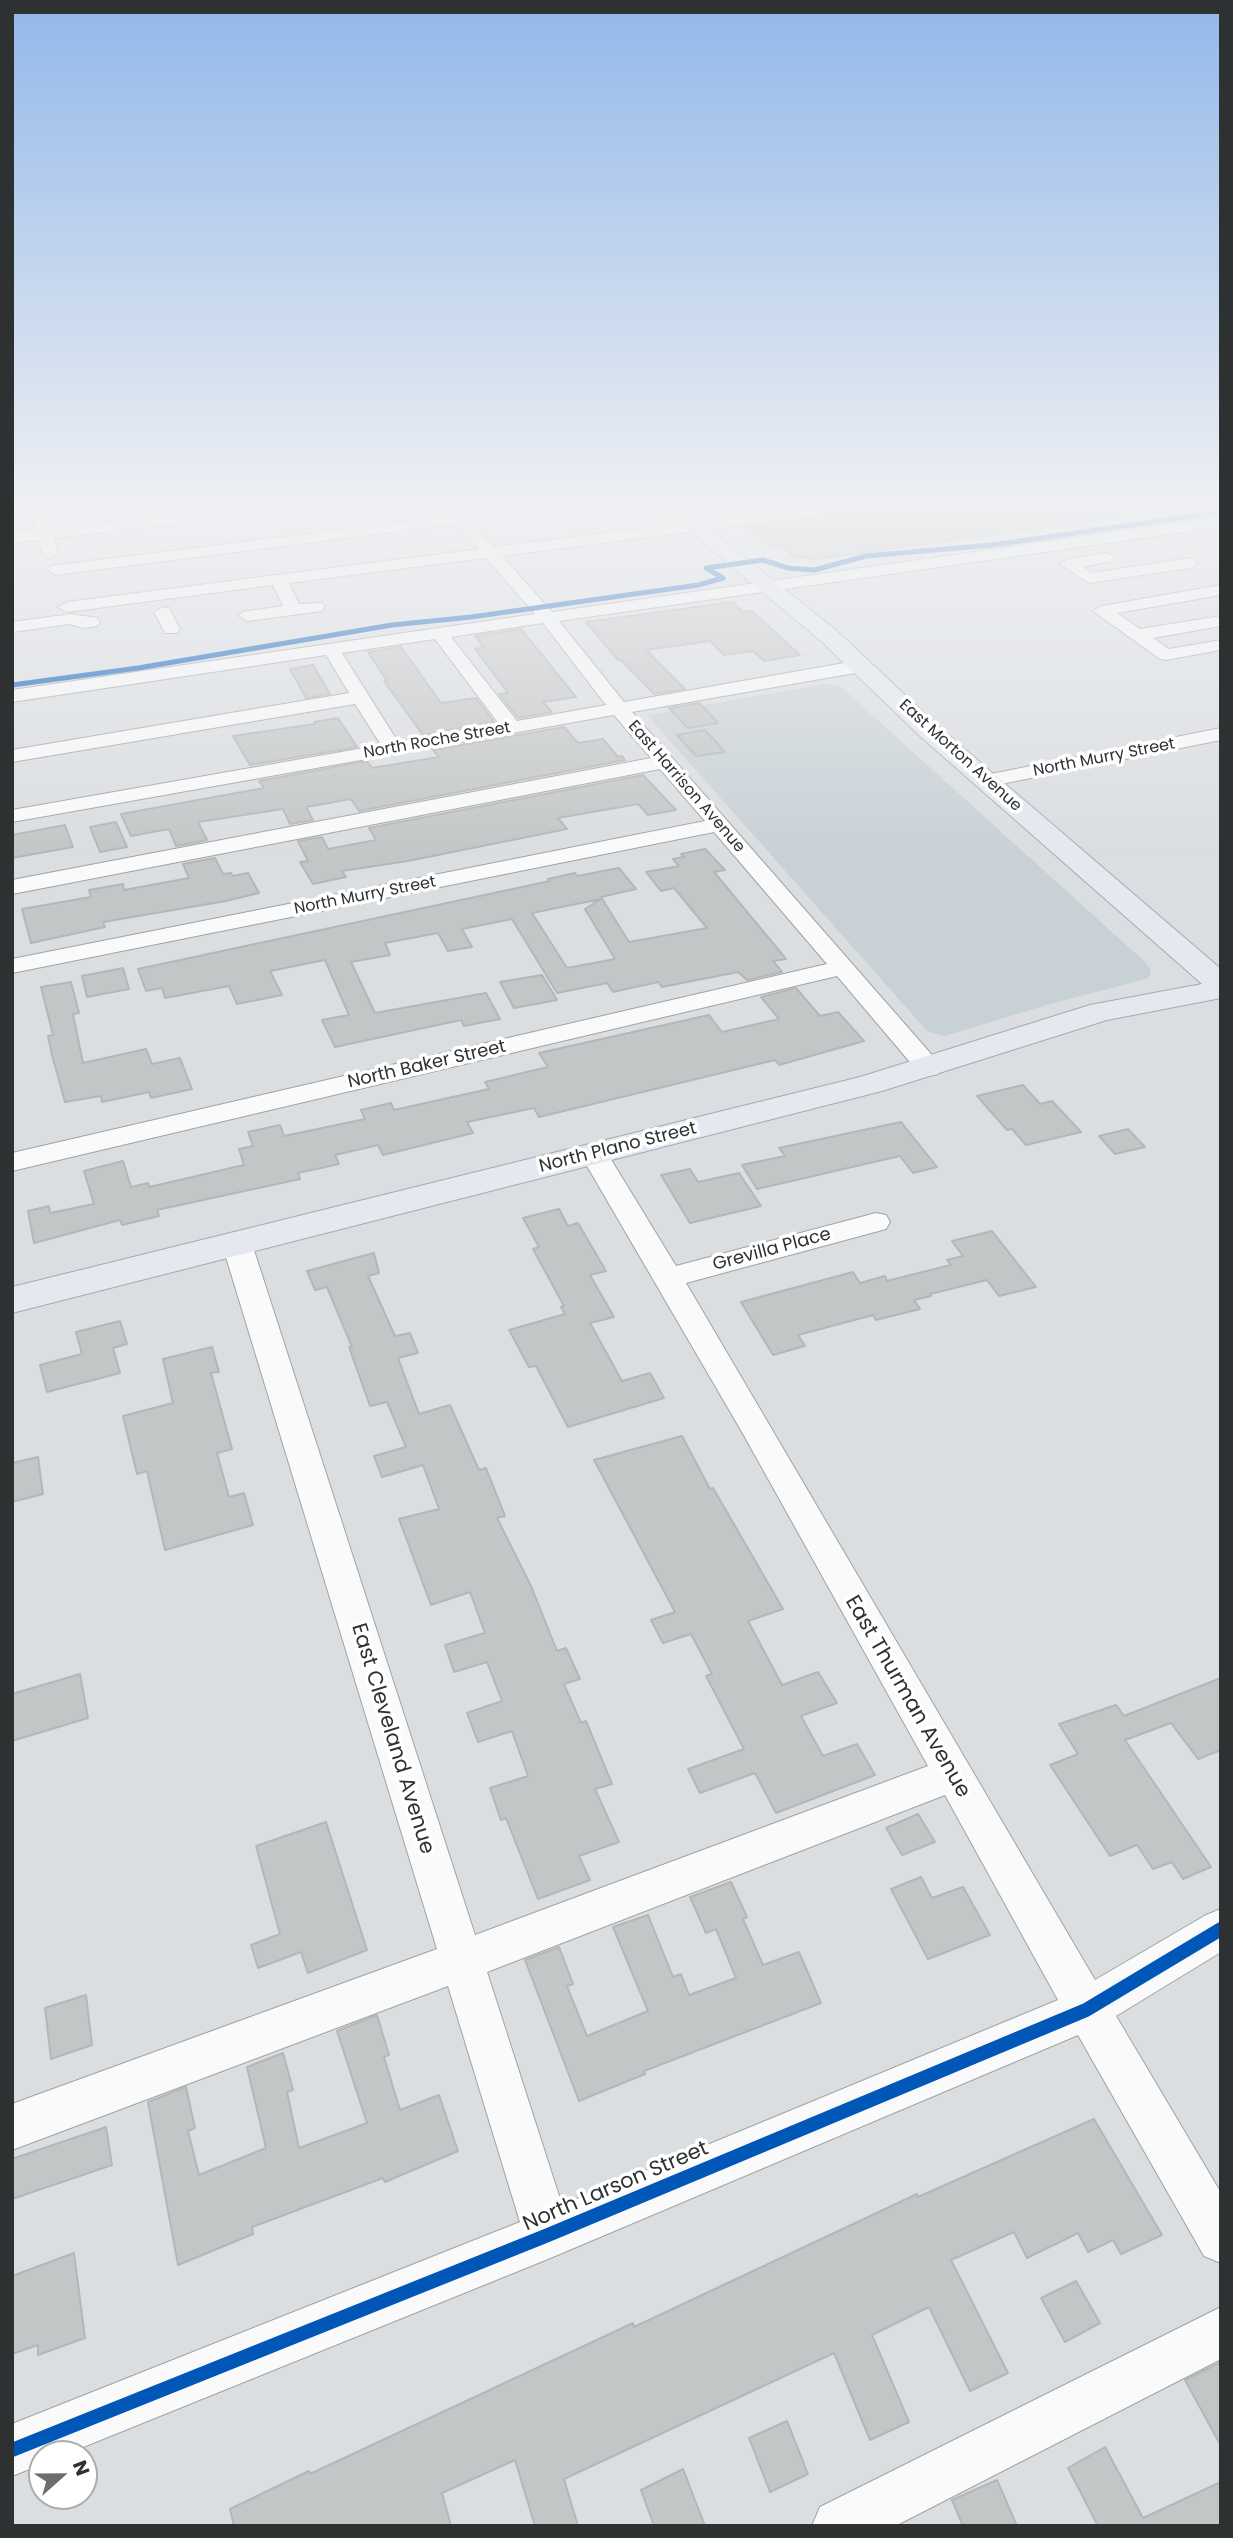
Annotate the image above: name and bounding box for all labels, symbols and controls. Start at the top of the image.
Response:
street label: East Morton Avenue [895,696,1025,816]
street label: East Harrison Avenue [624,717,748,857]
street label: North Roche Street [362,719,512,763]
street label: North Murry Street [1032,735,1176,781]
street label: North Murry Street [293,873,437,919]
street label: North Baker Street [346,1036,508,1094]
street label: North Plano Street [537,1118,699,1178]
street label: Grevilla Place [711,1224,833,1276]
street label: East Thurman Avenue [839,1592,975,1802]
street label: East Cleveland Avenue [345,1621,439,1857]
street label: North Larson Street [520,2137,712,2237]
north arrow [28,2440,98,2510]
text: N [66,2456,96,2480]

